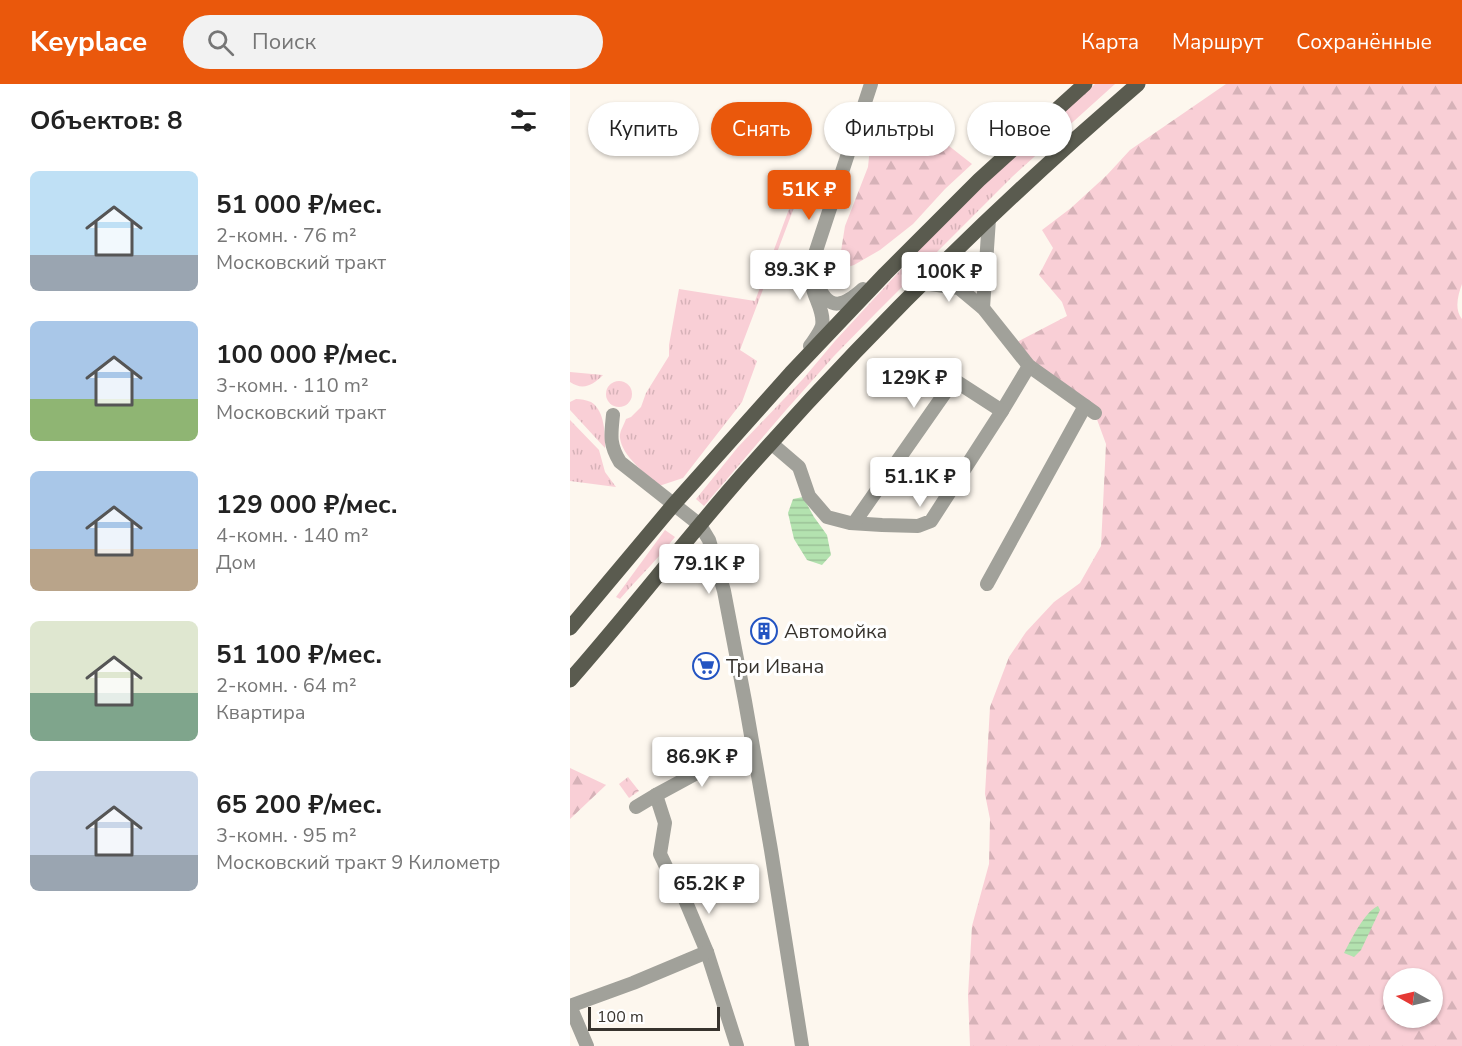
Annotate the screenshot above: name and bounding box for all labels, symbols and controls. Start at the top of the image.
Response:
search box [183,15,603,69]
text: Keyplace [30,23,147,61]
icon: search [204,26,237,59]
text: Поиск [252,27,316,57]
text: Карта [1081,28,1139,56]
text: Маршрут [1172,28,1263,56]
text: Сохранённые [1296,28,1432,56]
chip: Купить [588,102,699,156]
chip: Снять [711,102,812,156]
chip: Фильтры [824,102,955,156]
chip: Новое [967,102,1072,156]
text: Объектов: 8 [30,103,183,138]
icon: filters [507,104,540,137]
pin: 51K ₽ [767,170,851,221]
text: 51K ₽ [782,176,836,203]
text: 51 000 ₽/мес. [216,187,382,222]
icon: home [78,195,150,267]
text: 2-комн. · 76 m² [216,222,357,249]
text: Московский тракт [216,249,386,276]
pin: 89.3K ₽ [745,250,855,301]
pin: 100K ₽ [900,252,998,303]
text: 89.3K ₽ [764,256,836,283]
text: 100K ₽ [916,258,982,285]
text: 100 000 ₽/мес. [216,337,397,372]
icon: home [78,345,150,417]
pin: 129K ₽ [865,358,963,409]
text: 129K ₽ [881,364,947,391]
text: 3-комн. · 110 m² [216,372,369,399]
text: Московский тракт [216,399,386,426]
pin: 51.1K ₽ [865,457,975,508]
text: 51.1K ₽ [884,463,956,490]
text: 129 000 ₽/мес. [216,487,397,522]
icon: home [78,495,150,567]
text: 4-комн. · 140 m² [216,522,369,549]
pin: 79.1K ₽ [654,544,764,595]
text: Дом [216,549,256,576]
text: 79.1K ₽ [673,550,745,577]
building icon: Автомойка [749,616,779,646]
place label: Автомойка [784,618,887,645]
text: 51 100 ₽/мес. [216,637,382,672]
icon: home [78,645,150,717]
supermarket icon: Три Ивана [691,651,721,681]
place label: Три Ивана [726,653,824,680]
text: 2-комн. · 64 m² [216,672,357,699]
text: Квартира [216,699,306,726]
pin: 86.9K ₽ [647,737,757,788]
text: 86.9K ₽ [666,743,738,770]
text: 65 200 ₽/мес. [216,787,382,822]
icon: home [78,795,150,867]
text: 3-комн. · 95 m² [216,822,357,849]
text: Московский тракт 9 Километр [216,849,500,876]
pin: 65.2K ₽ [654,864,764,915]
text: 65.2K ₽ [673,870,745,897]
north arrow [1383,968,1443,1028]
map controls [1383,968,1443,1028]
scale bar [588,1004,720,1032]
text: 100 m [597,1006,644,1028]

